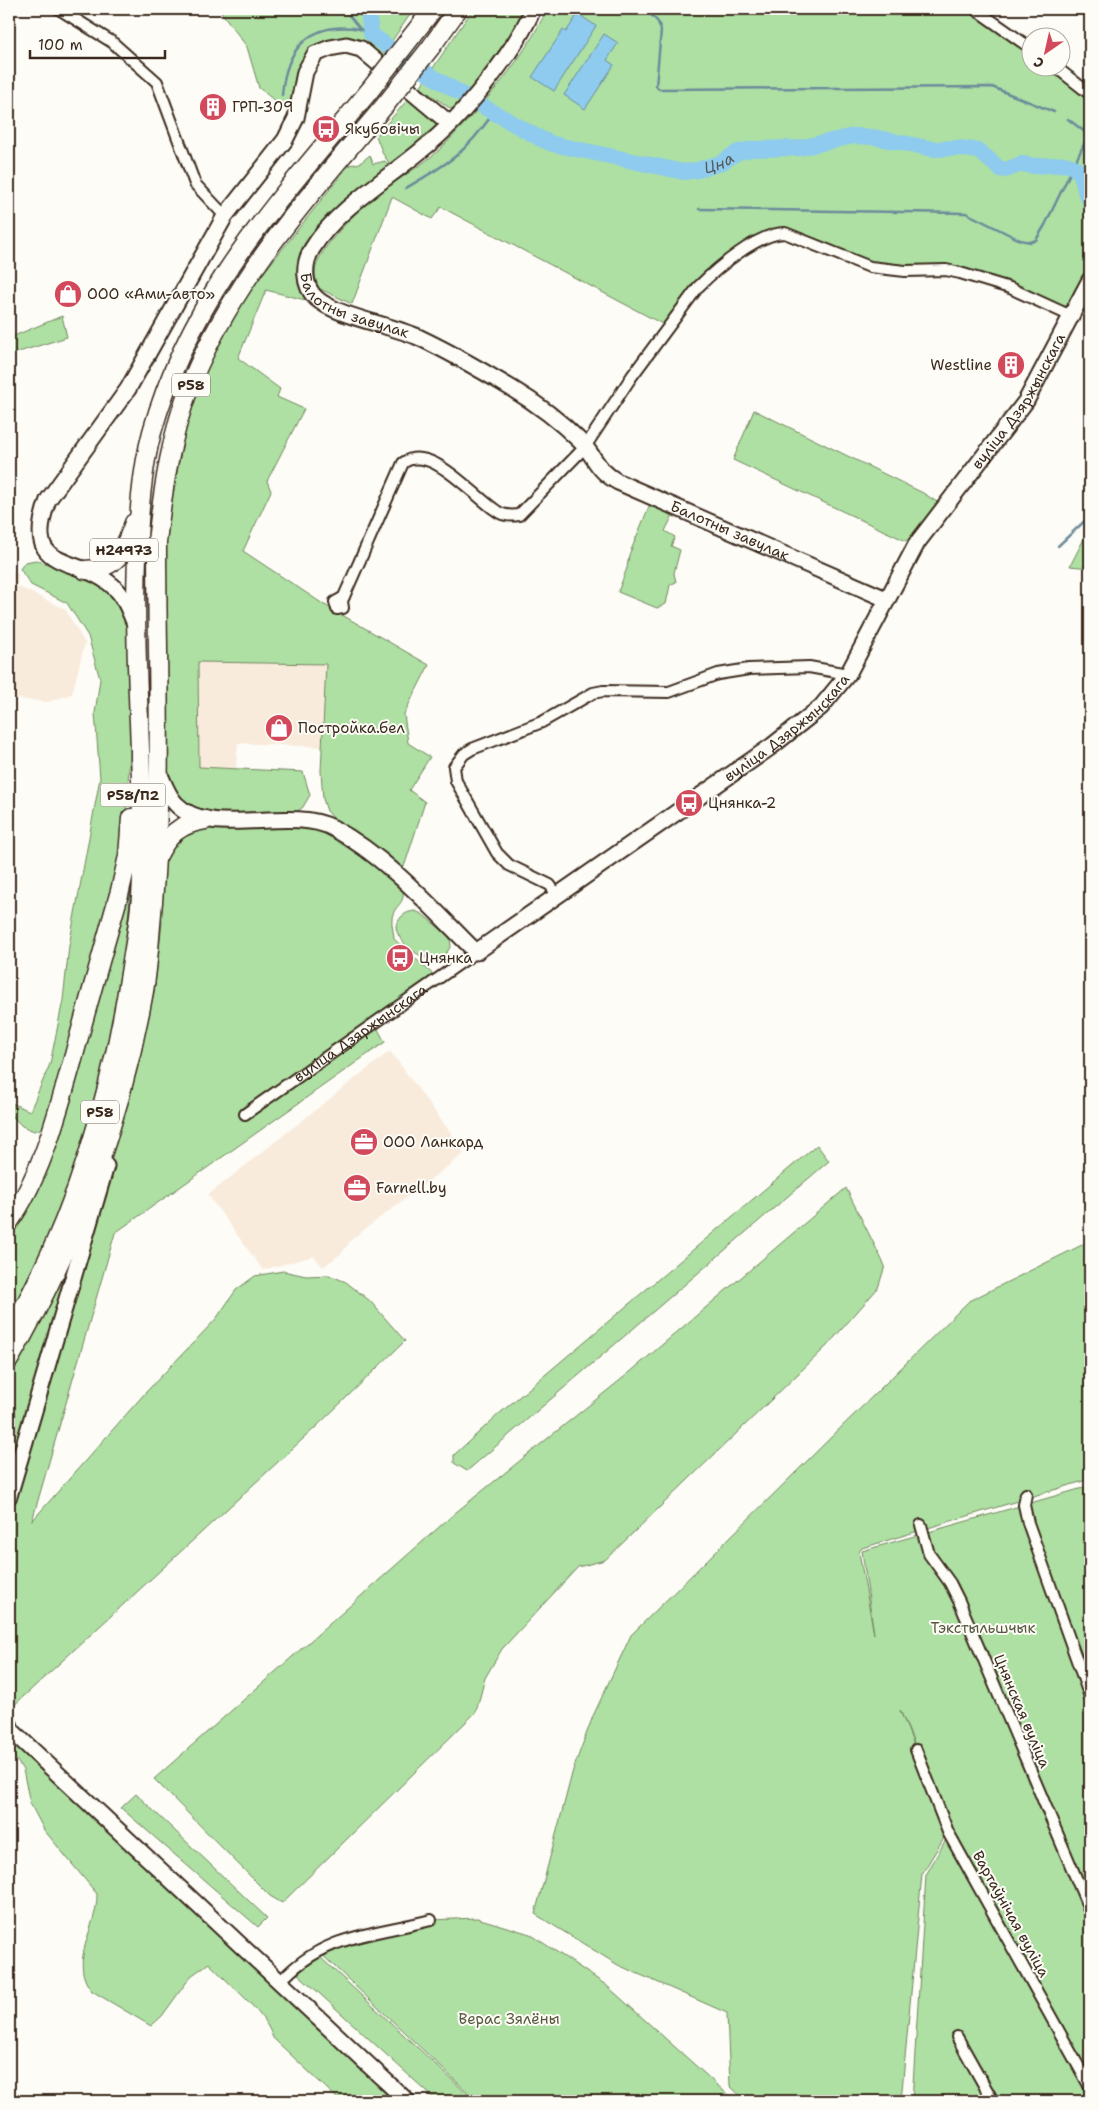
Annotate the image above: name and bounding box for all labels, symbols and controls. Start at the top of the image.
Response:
scale bar [30,28,165,60]
north arrow [1022,28,1072,78]
text: 100 m [38,35,83,55]
text: С [1030,53,1047,73]
building icon: ГРП-309 [198,92,228,122]
place label: ГРП-309 [232,97,293,117]
bus stop icon: Якубовічы [311,114,341,144]
place label: Якубовічы [345,119,420,139]
water label: Цна [701,147,738,179]
street label: Балотны завулак [295,271,412,343]
shop icon: ООО «Ами-авто» [53,279,83,309]
place label: ООО «Ами-авто» [87,284,215,304]
street label: вуліца Дзяржынскага [967,329,1070,473]
building icon: Westline [996,350,1026,380]
place label: Westline [930,355,992,375]
road number: Р58 [172,374,210,396]
street label: Балотны завулак [667,496,792,566]
road number: Н24973 [90,538,158,562]
street label: вуліца Дзяржынскага [720,669,854,786]
shop icon: Постройка.бел [264,713,294,743]
place label: Постройка.бел [298,718,406,738]
road number: Р58/П2 [100,784,166,806]
bus stop icon: Цнянка-2 [674,788,704,818]
place label: Цнянка-2 [708,793,776,813]
bus stop icon: Цнянка [385,943,415,973]
place label: Цнянка [419,948,473,968]
street label: вуліца Дзяржынскага [290,979,432,1087]
road number: Р58 [81,1100,119,1124]
office icon: ООО Ланкард [349,1127,379,1157]
place label: ООО Ланкард [383,1132,484,1152]
office icon: Farnell.by [342,1173,372,1203]
place label: Farnell.by [376,1178,447,1198]
park label: Тэкстыльшчык [931,1618,1036,1638]
street label: Цнянская вуліца [989,1651,1055,1772]
street label: Вартаўнічая вуліца [968,1847,1054,1981]
park label: Верас Зялёны [458,2009,560,2029]

